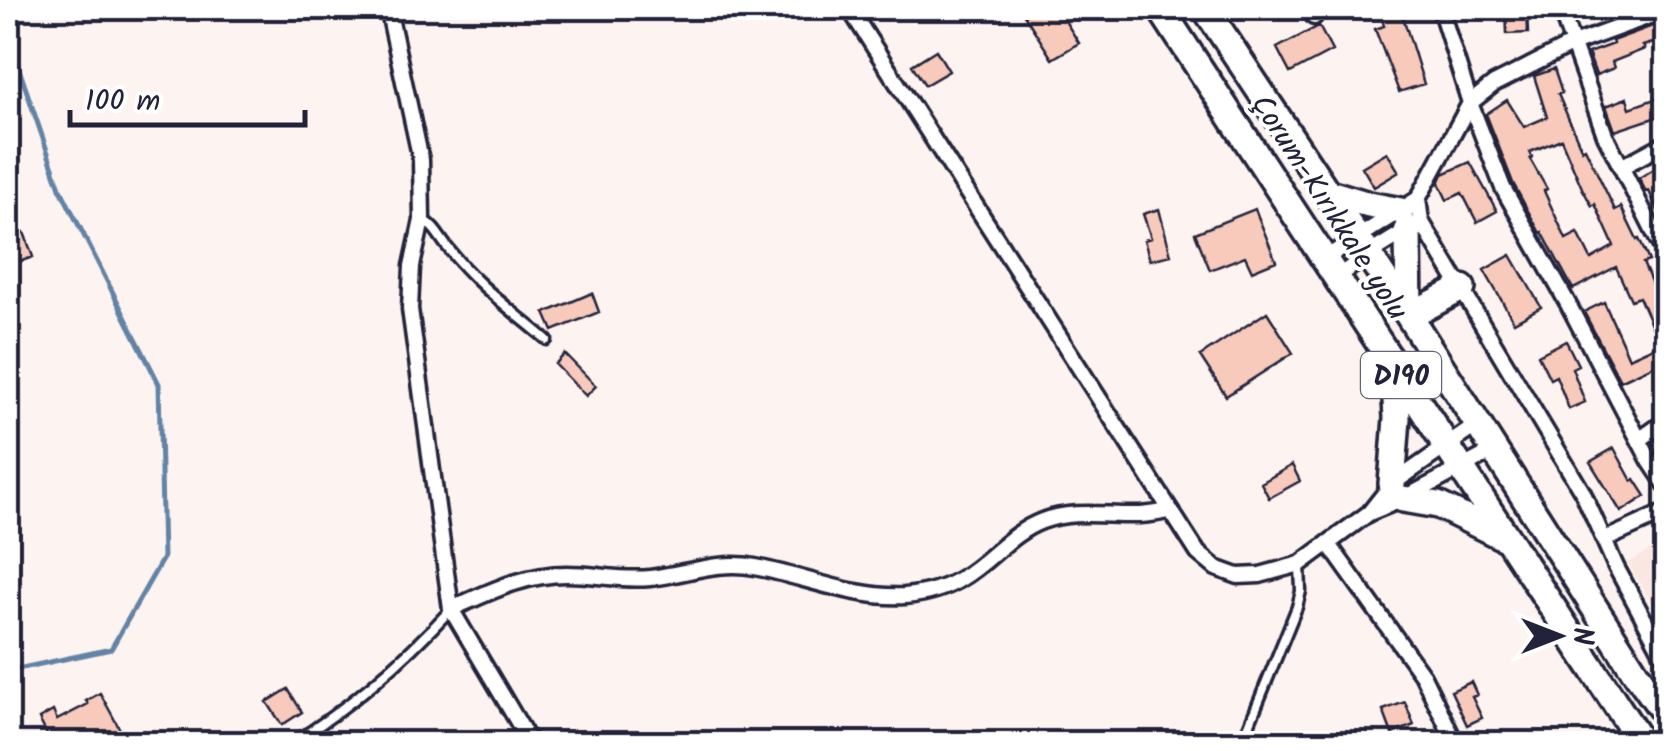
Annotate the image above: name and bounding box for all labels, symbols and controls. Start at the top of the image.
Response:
scale bar [70,65,305,127]
text: 100 m [85,78,160,126]
street label: Çorum-Kırıkkale yolu [1237,85,1420,331]
road number: D190 [1361,352,1441,398]
north arrow [1509,586,1609,686]
text: N [1559,627,1604,645]

